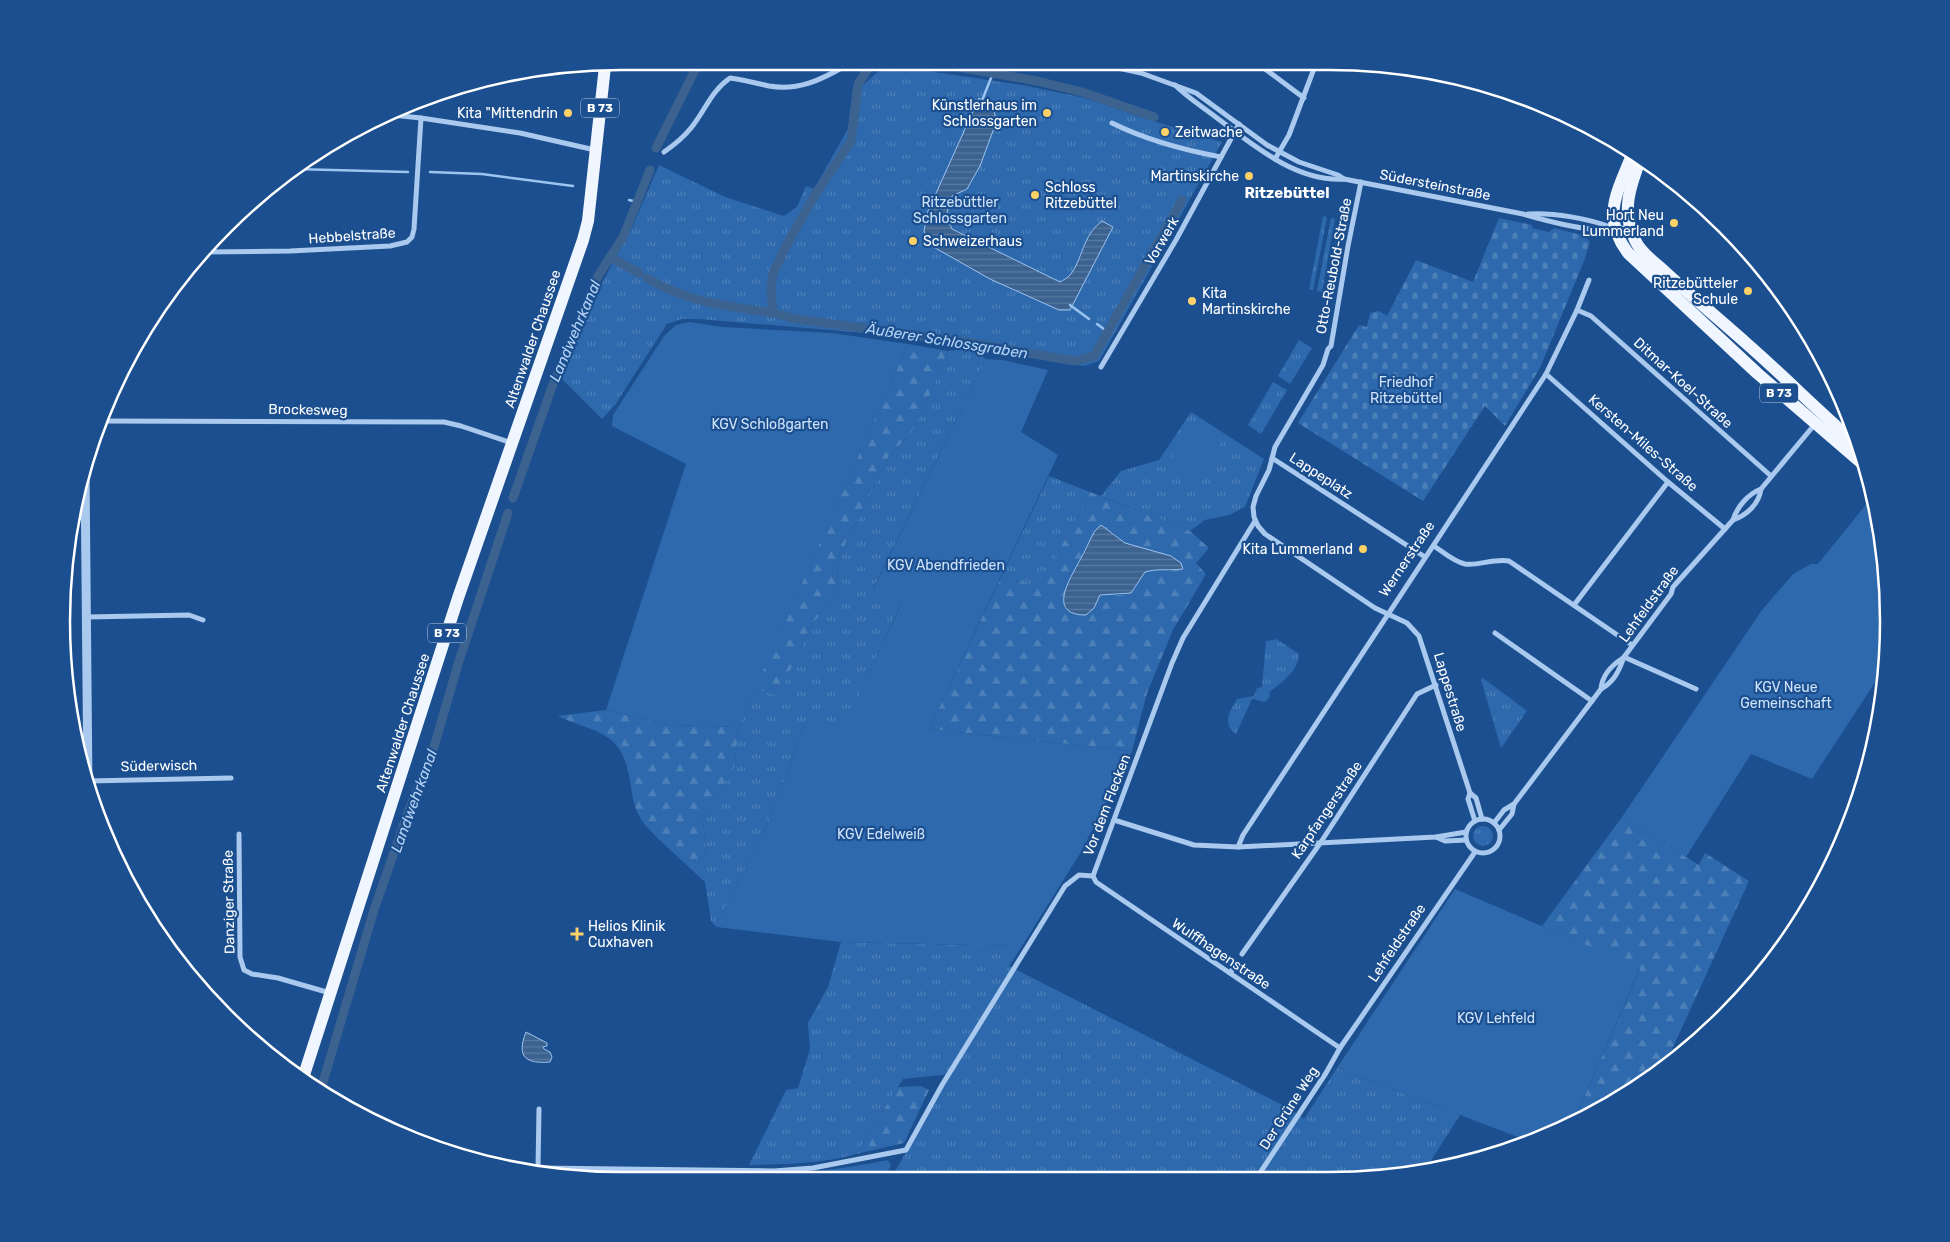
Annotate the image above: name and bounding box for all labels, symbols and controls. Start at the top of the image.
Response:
place label: Künstlerhaus im Schlossgarten [932,97,1037,130]
road number: B 73 [581,99,619,118]
place label: Kita "Mittendrin [457,105,558,122]
marker: Kita "Mittendrin [562,107,574,119]
marker: Künstlerhaus im Schlossgarten [1041,107,1053,119]
place label: Zeitwache [1175,124,1243,141]
marker: Zeitwache [1159,126,1171,138]
street label: Südersteinstraße [1378,166,1492,204]
place label: Martinskirche [1150,168,1239,185]
marker: Martinskirche [1243,170,1255,182]
place label: Schloss Ritzebüttel [1045,179,1117,212]
district label: Ritzebüttel [1244,184,1330,202]
marker: Schloss Ritzebüttel [1029,189,1041,201]
park label: Ritzebüttler Schlossgarten [913,194,1007,227]
street label: Otto-Reubold-Straße [1312,196,1356,336]
place label: Hort Neu Lummerland [1582,207,1664,240]
street label: Vorwerk [1141,213,1183,268]
marker: Hort Neu Lummerland [1668,217,1680,229]
street label: Hebbelstraße [308,224,396,248]
place label: Schweizerhaus [923,233,1022,250]
marker: Schweizerhaus [907,235,919,247]
street label: Altenwalder Chaussee [501,267,565,410]
place label: Ritzebütteler Schule [1653,275,1739,308]
water label: Landwehrkanal [546,277,605,384]
place label: Kita Martinskirche [1202,285,1291,318]
marker: Ritzebütteler Schule [1742,285,1754,297]
marker: Kita Martinskirche [1186,295,1198,307]
water label: Äußerer Schlossgraben [864,319,1029,363]
street label: Ditmar-Koel-Straße [1630,334,1736,432]
park label: Friedhof Ritzebüttel [1370,374,1442,407]
road number: B 73 [1760,383,1798,402]
street label: Kersten-Miles-Straße [1585,391,1701,495]
street label: Brockesweg [268,401,348,419]
park label: KGV Schloßgarten [711,416,829,433]
street label: Lappeplatz [1286,449,1356,503]
street label: Wernerstraße [1376,518,1439,600]
place label: Kita Lummerland [1242,541,1353,558]
marker: Kita Lummerland [1357,543,1369,555]
park label: KGV Abendfrieden [887,557,1005,574]
street label: Lehfeldstraße [1616,562,1683,646]
road number: B 73 [428,624,466,642]
street label: Lappestraße [1430,650,1470,734]
street label: Altenwalder Chaussee [372,651,434,795]
park label: KGV Neue Gemeinschaft [1740,679,1832,712]
water label: Landwehrkanal [387,747,441,855]
street label: Vor dem Flecken [1080,752,1134,858]
street label: Süderwisch [121,757,197,775]
street label: Karpfangerstraße [1288,758,1366,862]
park label: KGV Edelweiß [837,826,925,843]
street label: Danziger Straße [220,850,238,954]
street label: Lehfeldstraße [1365,901,1429,985]
street label: Wulffhagenstraße [1169,915,1274,993]
place label: Helios Klinik Cuxhaven [588,918,666,951]
marker: Helios Klinik Cuxhaven [570,927,584,941]
park label: KGV Lehfeld [1457,1010,1535,1027]
street label: Der Grüne Weg [1256,1063,1322,1153]

